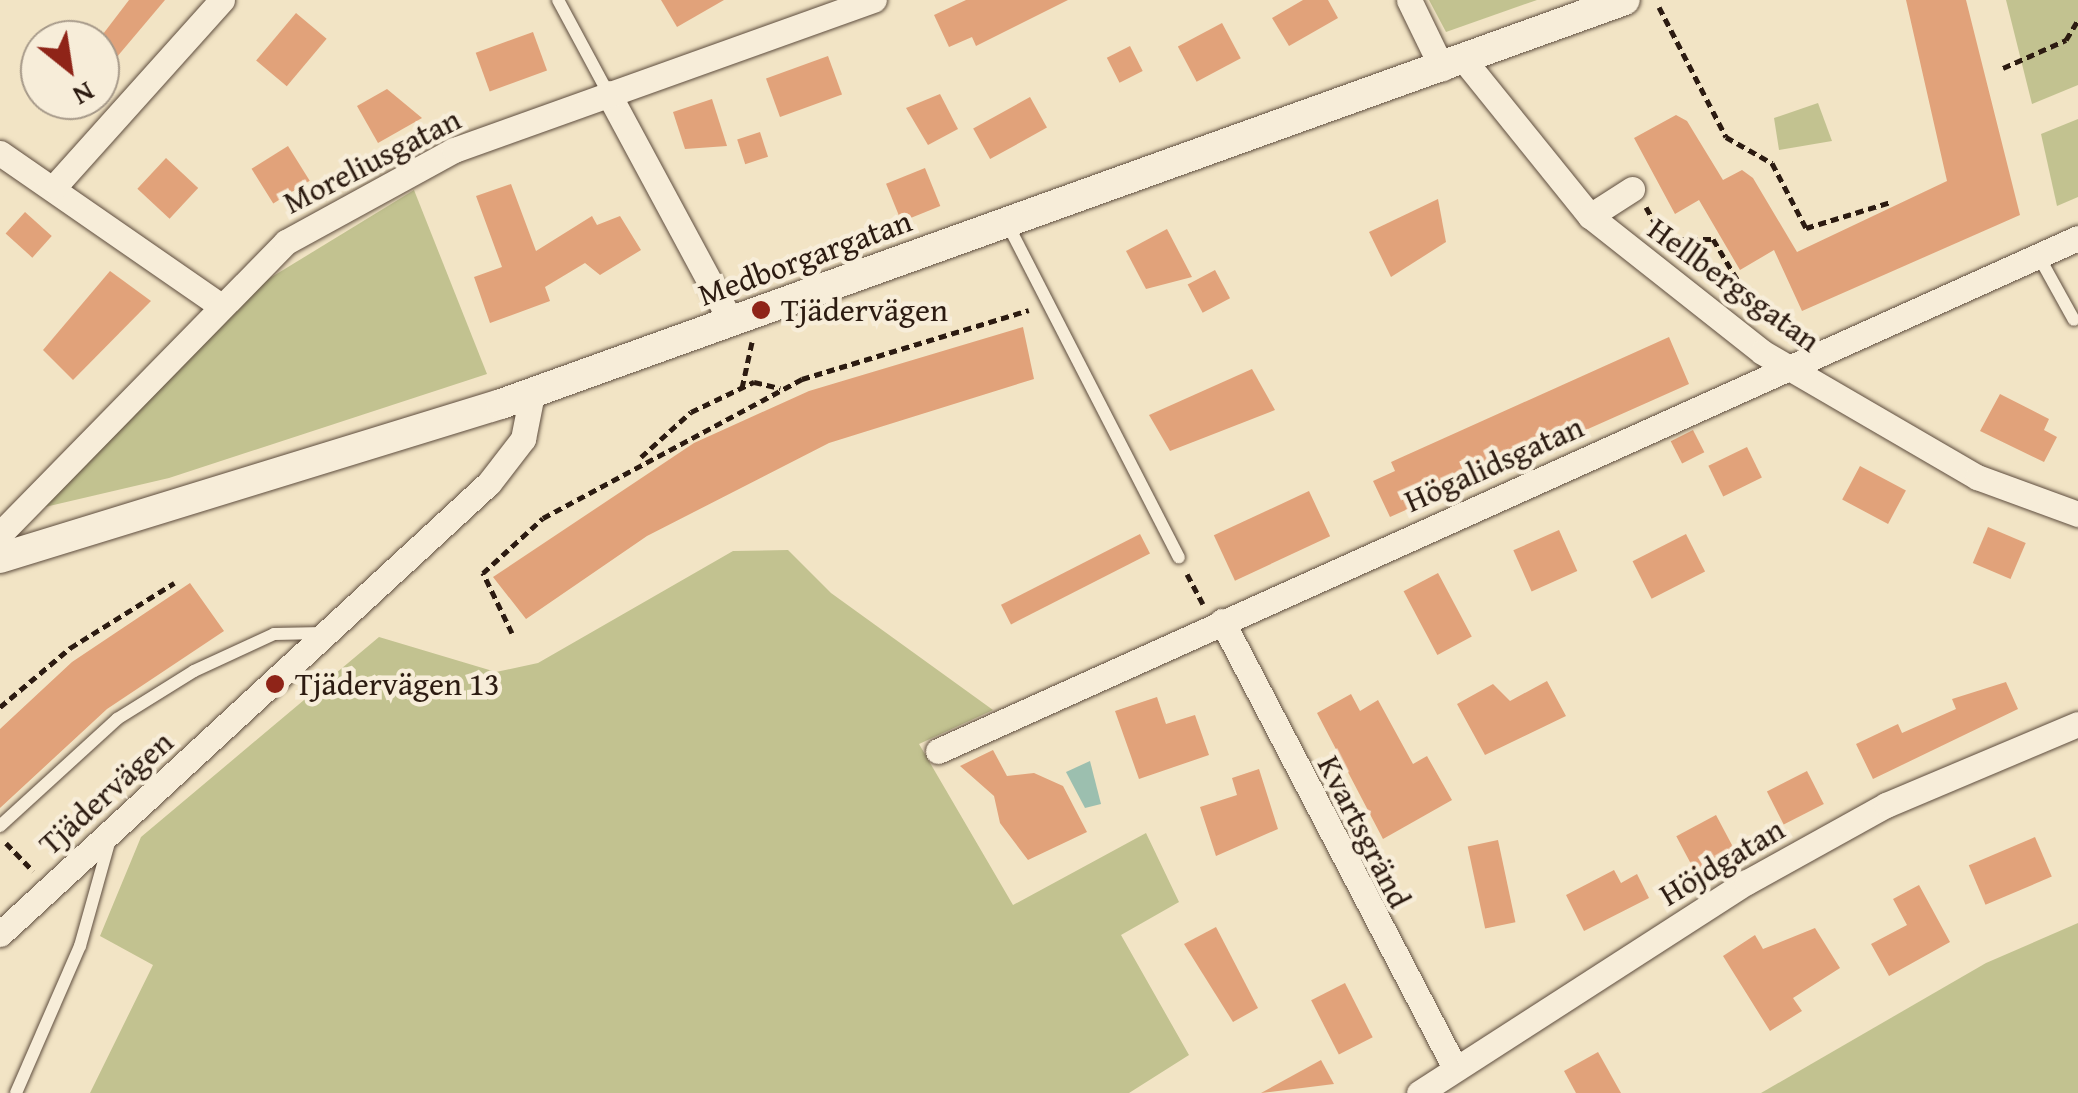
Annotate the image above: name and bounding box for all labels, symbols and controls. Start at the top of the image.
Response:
north arrow [20,20,120,120]
text: N [66,72,103,117]
street label: Moreliusgatan [277,100,467,222]
street label: Medborgargatan [693,202,917,314]
street label: Hellbergsgatan [1641,210,1827,360]
place label: Tjädervägen [781,291,948,329]
marker: Tjädervägen [750,299,772,321]
street label: Högalidsgatan [1399,407,1589,521]
place label: Tjädervägen 13 [295,665,500,703]
marker: Tjädervägen 13 [264,673,286,695]
street label: Tjädervägen [31,723,181,863]
street label: Kvartsgränd [1309,749,1419,915]
street label: Höjdgatan [1653,810,1791,914]

